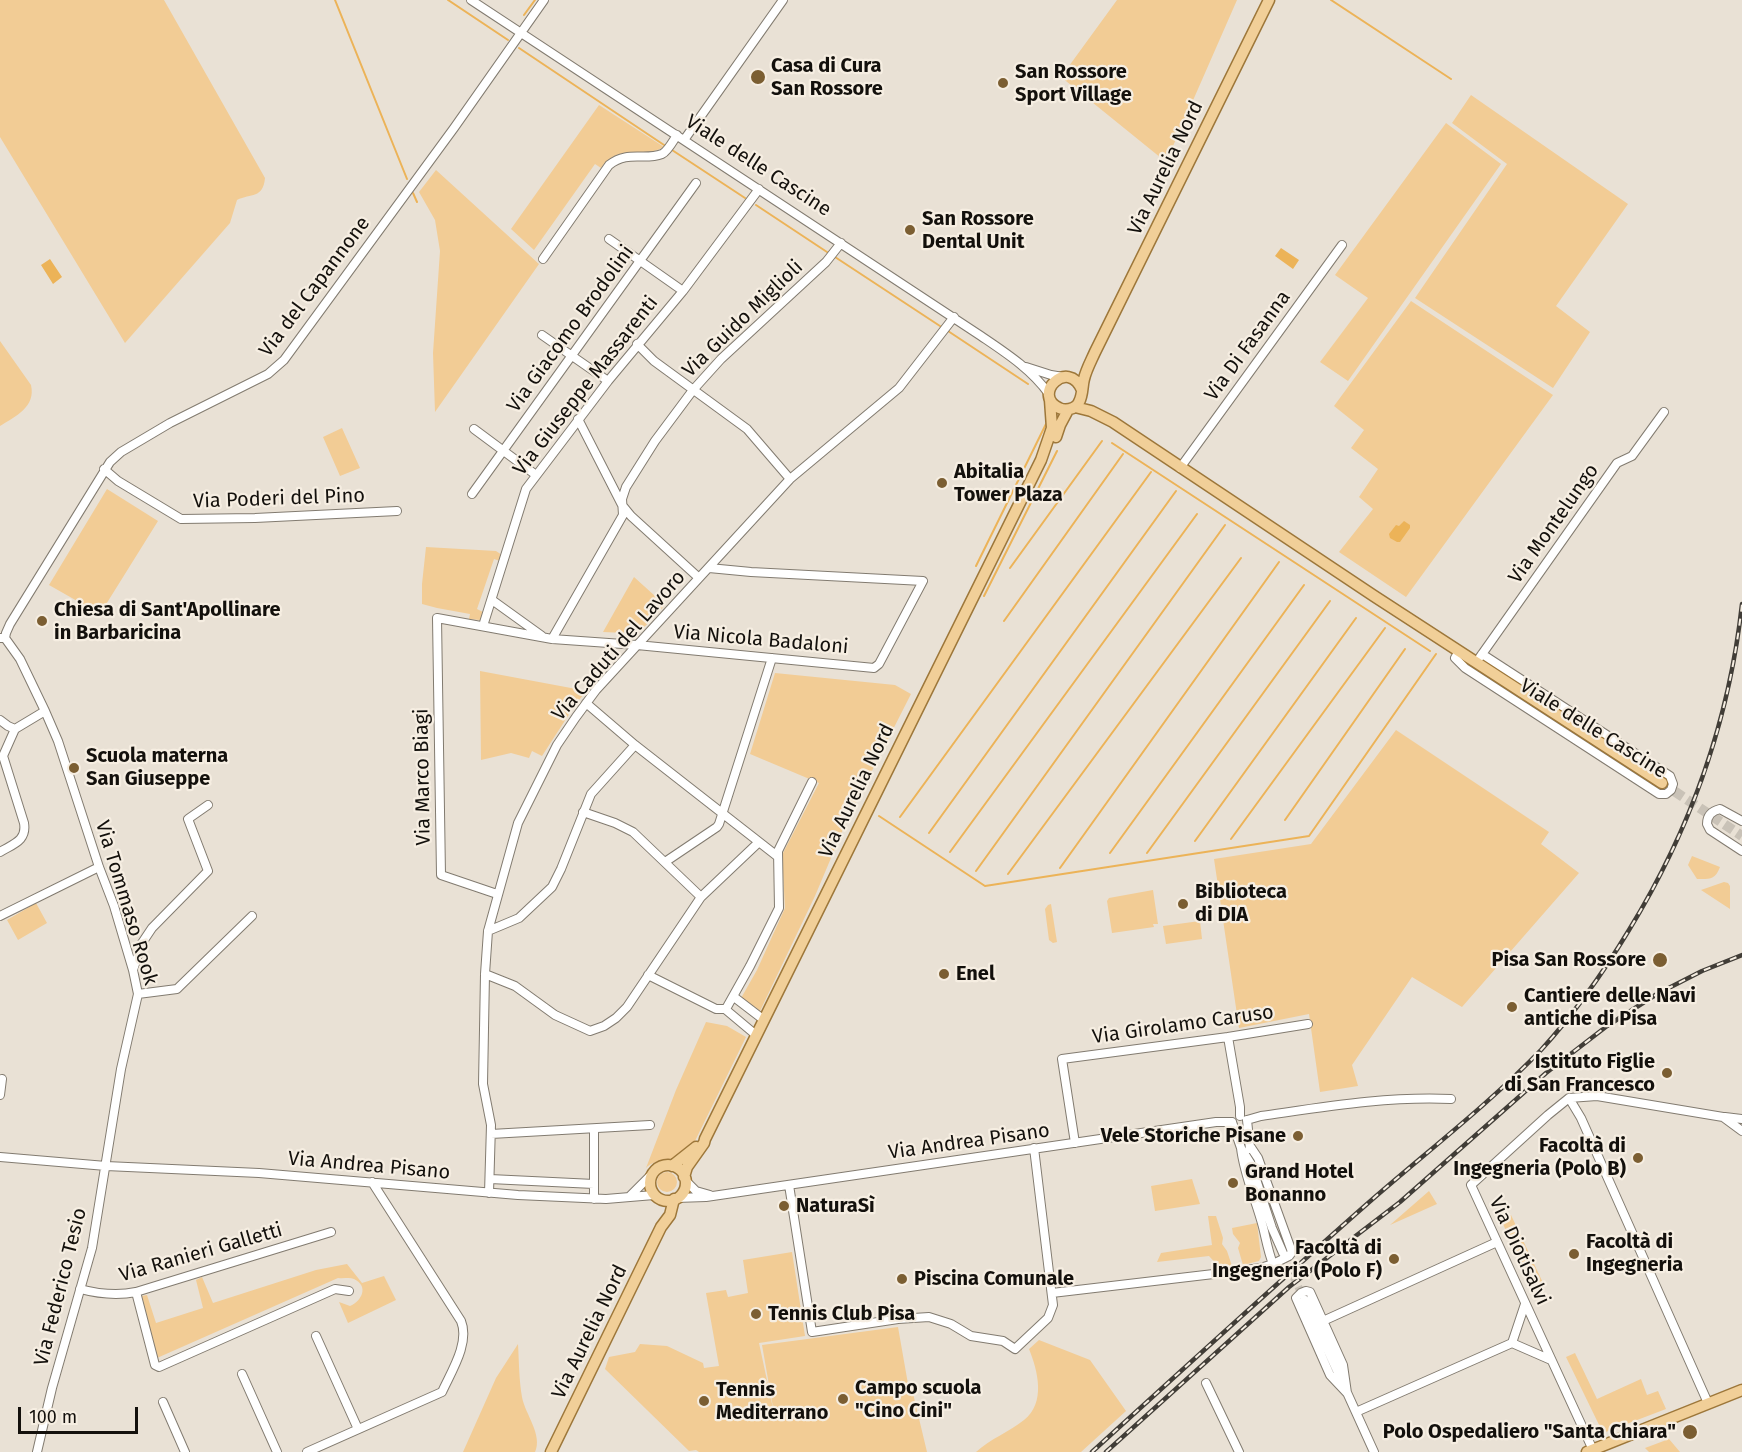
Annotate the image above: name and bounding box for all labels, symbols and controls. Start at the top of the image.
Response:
place label: Casa di Cura San Rossore [771,54,883,101]
place label: San Rossore Sport Village [1015,60,1132,107]
marker: Casa di Cura San Rossore [749,68,767,86]
marker: San Rossore Sport Village [996,76,1010,90]
street label: Via Aurelia Nord [1123,97,1209,239]
street label: Viale delle Cascine [681,110,835,222]
place label: San Rossore Dental Unit [922,207,1034,254]
street label: Via del Capannone [255,212,375,362]
marker: San Rossore Dental Unit [903,223,917,237]
street label: Via Giacomo Brodolini [502,241,640,417]
street label: Via Guido Miglioli [678,255,808,383]
street label: Via Di Fasanna [1200,286,1296,406]
street label: Via Giuseppe Massarenti [509,292,663,480]
street label: Via Montelungo [1504,459,1604,589]
place label: Abitalia Tower Plaza [954,460,1063,507]
marker: Abitalia Tower Plaza [935,476,949,490]
street label: Via Poderi del Pino [193,484,365,514]
street label: Via Caduti del Lavoro [547,566,691,726]
place label: Chiesa di Sant'Apollinare in Barbaricina [54,598,280,645]
marker: Chiesa di Sant'Apollinare in Barbaricina [35,614,49,628]
street label: Via Nicola Badaloni [673,620,849,660]
street label: Viale delle Cascine [1515,674,1671,784]
street label: Via Marco Biagi [410,708,436,846]
street label: Via Aurelia Nord [814,720,900,862]
place label: Scuola materna San Giuseppe [86,744,228,791]
marker: Scuola materna San Giuseppe [67,761,81,775]
street label: Via Tommaso Rook [90,818,162,988]
place label: Biblioteca di DIA [1195,880,1287,927]
marker: Biblioteca di DIA [1176,897,1190,911]
place label: Pisa San Rossore [1491,948,1646,972]
marker: Pisa San Rossore [1651,951,1669,969]
place label: Enel [956,962,995,986]
marker: Enel [937,967,951,981]
place label: Cantiere delle Navi antiche di Pisa [1524,984,1696,1031]
street label: Via Girolamo Caruso [1091,1000,1275,1050]
marker: Cantiere delle Navi antiche di Pisa [1505,1000,1519,1014]
place label: Istituto Figlie di San Francesco [1504,1050,1655,1097]
marker: Istituto Figlie di San Francesco [1660,1066,1674,1080]
street label: Via Andrea Pisano [887,1119,1051,1165]
place label: Vele Storiche Pisane [1101,1124,1286,1148]
marker: Vele Storiche Pisane [1291,1129,1305,1143]
place label: Facoltà di Ingegneria (Polo B) [1453,1134,1626,1181]
street label: Via Andrea Pisano [287,1147,451,1185]
marker: Facoltà di Ingegneria (Polo B) [1631,1151,1645,1165]
place label: Grand Hotel Bonanno [1245,1160,1354,1207]
marker: Grand Hotel Bonanno [1226,1176,1240,1190]
street label: Via Diotisalvi [1483,1193,1555,1309]
place label: NaturaSì [796,1194,875,1218]
marker: NaturaSì [777,1199,791,1213]
street label: Via Federico Tesio [30,1205,92,1369]
street label: Via Ranieri Galletti [117,1218,285,1288]
place label: Facoltà di Ingegneria [1586,1230,1683,1277]
place label: Facoltà di Ingegneria (Polo F) [1212,1236,1382,1283]
marker: Facoltà di Ingegneria [1567,1247,1581,1261]
marker: Facoltà di Ingegneria (Polo F) [1387,1252,1401,1266]
street label: Via Aurelia Nord [547,1261,633,1403]
place label: Piscina Comunale [914,1267,1074,1291]
marker: Piscina Comunale [895,1272,909,1286]
place label: Tennis Club Pisa [768,1302,915,1326]
marker: Tennis Club Pisa [749,1307,763,1321]
place label: Campo scuola "Cino Cini" [855,1376,981,1423]
place label: Tennis Mediterrano [716,1378,828,1425]
marker: Campo scuola "Cino Cini" [836,1392,850,1406]
marker: Tennis Mediterrano [697,1394,711,1408]
scale bar [21,1395,141,1433]
text: 100 m [29,1406,77,1428]
place label: Polo Ospedaliero "Santa Chiara" [1383,1420,1676,1444]
marker: Polo Ospedaliero "Santa Chiara" [1681,1423,1699,1441]

